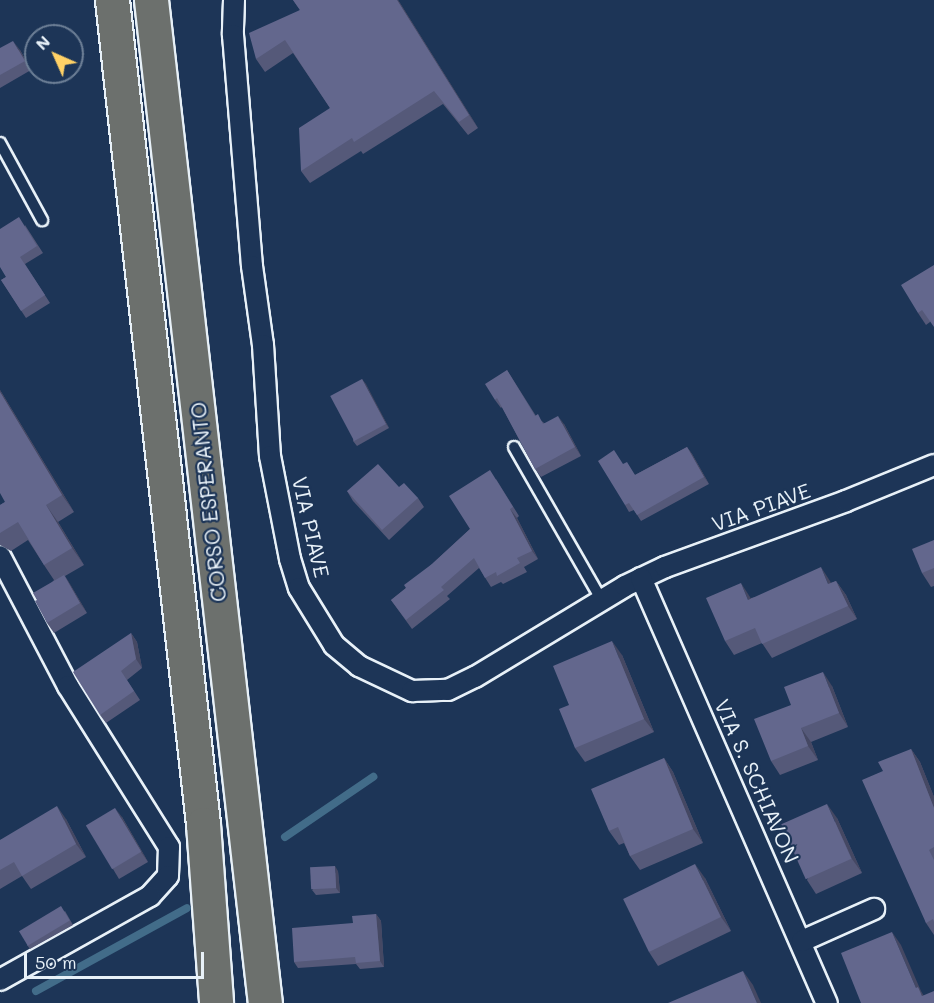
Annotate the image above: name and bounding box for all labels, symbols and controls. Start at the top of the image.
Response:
north arrow [24,24,84,84]
text: N [31,31,54,54]
street label: CORSO ESPERANTO [185,401,231,603]
street label: VIA PIAVE [287,474,335,580]
street label: VIA PIAVE [708,478,814,536]
street label: VIA S. SCHIAVON [710,695,804,867]
scale bar [27,940,207,978]
text: 50 m [35,950,77,974]

